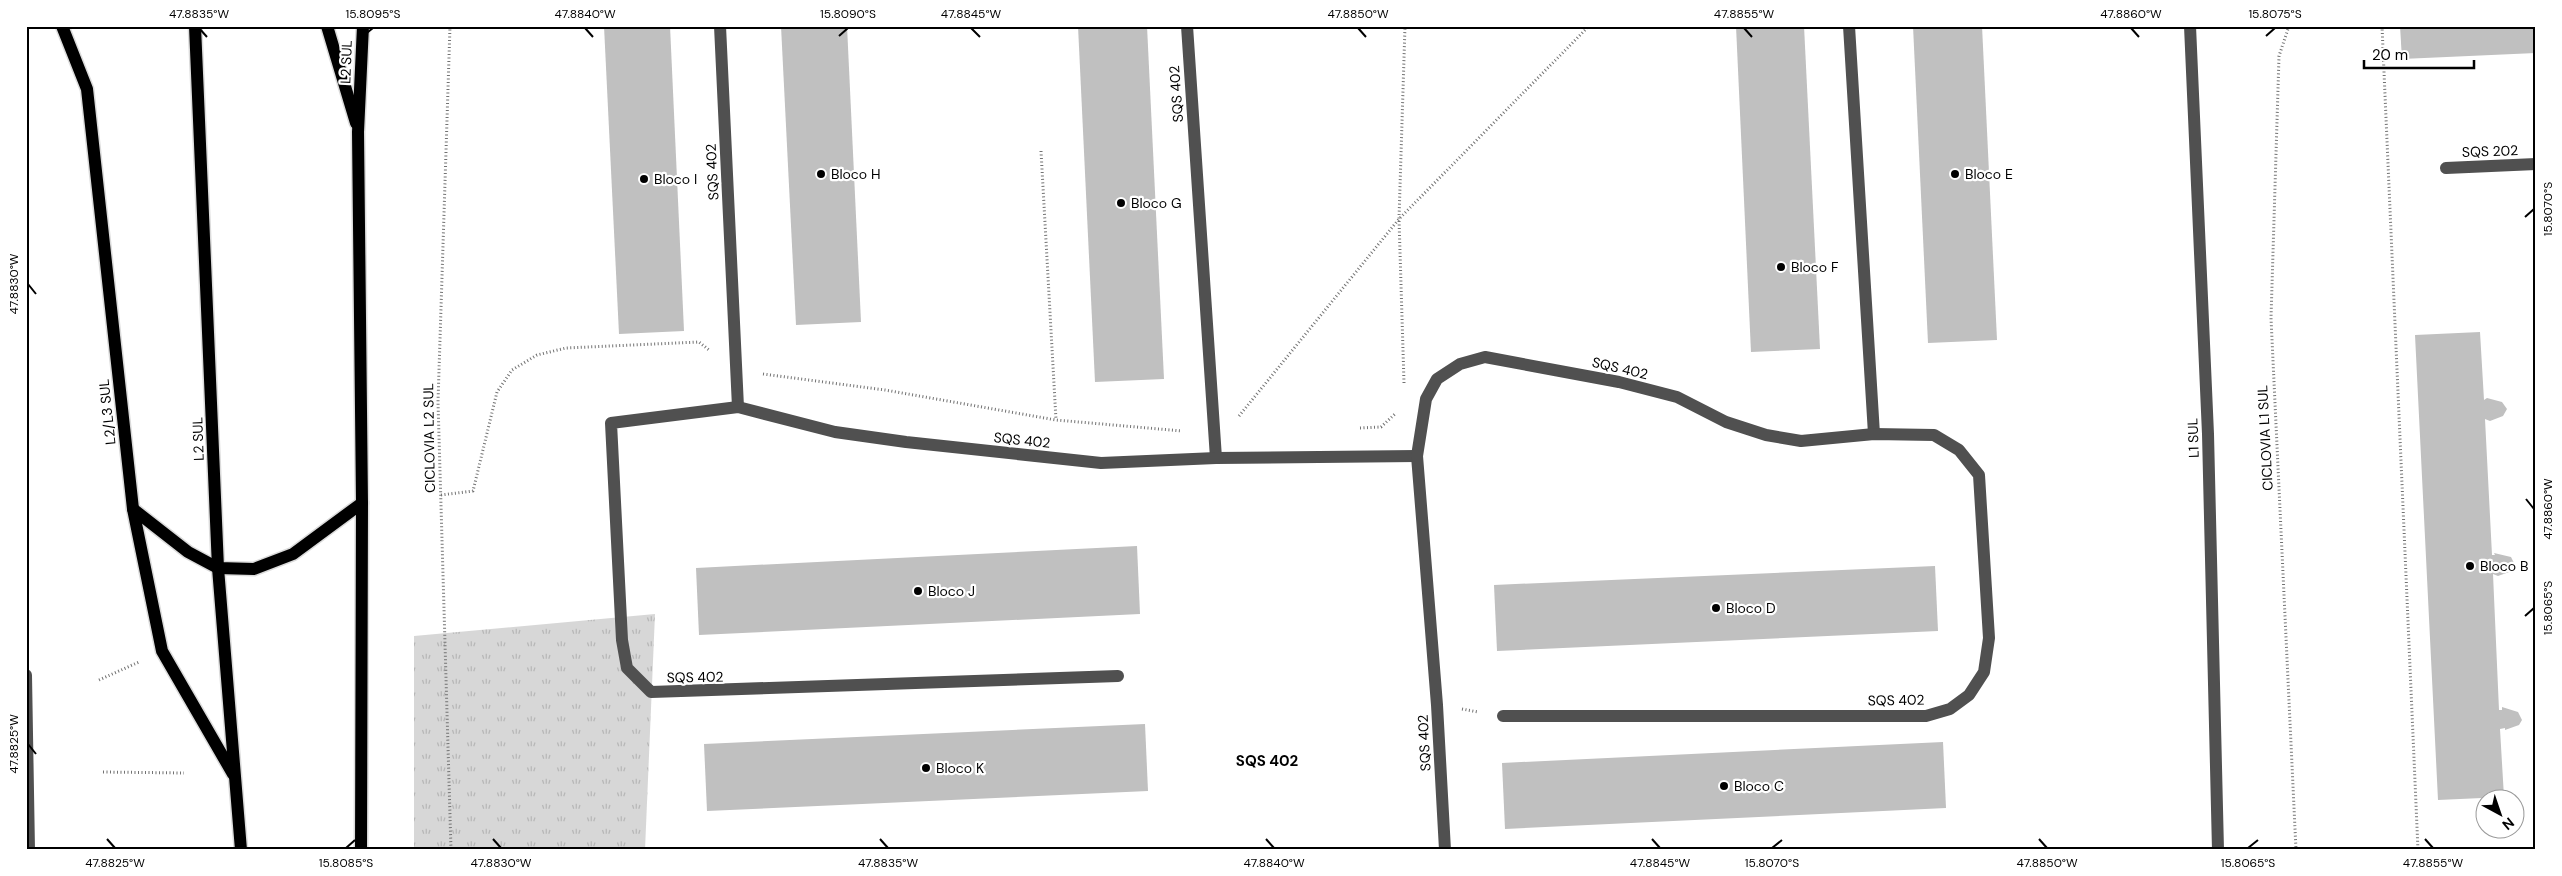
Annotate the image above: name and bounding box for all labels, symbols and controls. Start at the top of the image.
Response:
text: 47.8835°W [169,6,229,22]
text: 15.8095°S [346,6,400,22]
text: 47.8840°W [554,6,616,22]
text: 15.8090°S [820,6,876,22]
text: 47.8845°W [941,6,1002,22]
text: 47.8850°W [1327,6,1389,22]
text: 47.8855°W [1714,6,1775,22]
text: 47.8860°W [2100,6,2162,22]
text: 15.8075°S [2248,6,2302,22]
scale bar [2364,38,2474,70]
street label: L2 SUL [336,40,356,84]
text: 20 m [2372,45,2408,65]
street label: SQS 402 [1165,65,1187,123]
street label: SQS 202 [2462,141,2518,161]
street label: SQS 402 [702,143,722,201]
place label: Bloco H [831,165,880,183]
place label: Bloco E [1965,165,2013,183]
marker: Bloco H [815,168,827,180]
marker: Bloco E [1949,168,1961,180]
place label: Bloco I [654,170,697,188]
marker: Bloco I [638,173,650,185]
text: 15.8070°S [2540,182,2556,236]
place label: Bloco G [1131,194,1182,212]
marker: Bloco G [1115,197,1127,209]
text: 47.8830°W [6,253,22,314]
place label: Bloco F [1791,258,1839,276]
marker: Bloco F [1775,261,1787,273]
street label: SQS 402 [1590,353,1650,383]
street label: L2/L3 SUL [95,378,119,446]
street label: CICLOVIA L2 SUL [419,383,439,493]
street label: CICLOVIA L1 SUL [2253,385,2277,491]
street label: L2 SUL [188,417,208,461]
street label: L1 SUL [2183,418,2203,458]
street label: SQS 402 [993,428,1051,452]
text: 47.8860°W [2540,478,2556,540]
place label: Bloco B [2480,557,2528,575]
marker: Bloco B [2464,560,2476,572]
text: 15.8065°S [2540,581,2556,635]
place label: Bloco J [928,582,975,600]
marker: Bloco J [912,585,924,597]
place label: Bloco D [1726,599,1776,617]
marker: Bloco D [1710,602,1722,614]
street label: SQS 402 [666,668,724,686]
street label: SQS 402 [1867,691,1925,709]
text: 47.8825°W [6,714,22,774]
street label: SQS 402 [1414,714,1434,772]
district label: SQS 402 [1236,751,1298,771]
place label: Bloco K [936,759,984,777]
marker: Bloco K [920,762,932,774]
place label: Bloco C [1734,777,1784,795]
marker: Bloco C [1718,780,1730,792]
north arrow [2474,788,2524,838]
text: N [2499,814,2518,834]
text: 47.8825°W [85,855,145,871]
text: 15.8085°S [319,855,373,871]
text: 47.8830°W [471,855,532,871]
text: 47.8835°W [858,855,918,871]
text: 47.8840°W [1243,855,1305,871]
text: 47.8845°W [1630,855,1691,871]
text: 15.8070°S [1745,855,1799,871]
text: 47.8850°W [2016,855,2078,871]
text: 15.8065°S [2221,855,2275,871]
text: 47.8855°W [2403,855,2464,871]

